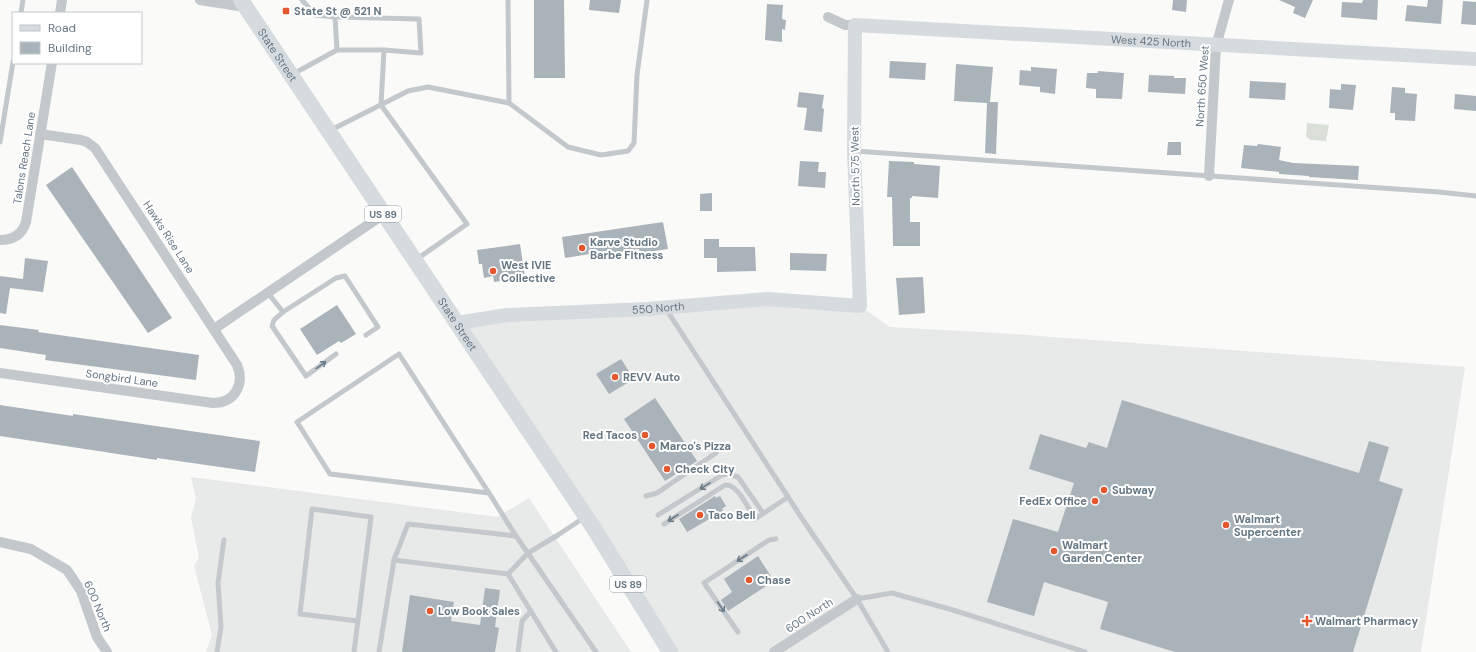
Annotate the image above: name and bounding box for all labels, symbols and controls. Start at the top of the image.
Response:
place label: State St @ 521 N [294,4,381,18]
marker: State St @ 521 N [281,6,291,16]
legend [12,12,142,64]
text: Road [48,20,76,36]
street label: State Street [255,26,300,84]
street label: West 425 North [1110,32,1192,50]
text: Building [48,40,92,56]
street label: North 650 West [1192,45,1212,127]
street label: Talons Reach Lane [10,111,38,205]
street label: North 575 West [847,126,863,206]
street label: Hawks Rise Lane [140,198,198,276]
road number: US 89 [365,206,401,222]
place label: Karve Studio Barbe Fitness [590,235,664,262]
marker: Karve Studio Barbe Fitness [577,243,587,253]
place label: West IVIE Collective [501,258,556,285]
marker: West IVIE Collective [488,266,498,276]
street label: State Street [435,295,480,354]
street label: 550 North [632,299,685,317]
one-way arrow [316,361,327,369]
street label: Songbird Lane [85,366,159,390]
place label: REVV Auto [623,370,681,384]
marker: REVV Auto [610,372,620,382]
place label: Red Tacos [583,428,637,442]
marker: Red Tacos [640,430,650,440]
place label: Marco's Pizza [660,439,731,453]
marker: Marco's Pizza [647,441,657,451]
place label: Check City [675,462,735,476]
marker: Check City [662,464,672,474]
one-way arrow [700,482,711,490]
place label: Subway [1112,483,1154,497]
marker: Subway [1099,485,1109,495]
place label: FedEx Office [1019,494,1087,508]
marker: FedEx Office [1090,496,1100,506]
place label: Taco Bell [708,508,756,522]
marker: Taco Bell [695,510,705,520]
place label: Walmart Supercenter [1234,512,1302,539]
one-way arrow [667,515,679,523]
marker: Walmart Supercenter [1221,520,1231,530]
place label: Walmart Garden Center [1062,538,1142,565]
marker: Walmart Garden Center [1049,546,1059,556]
one-way arrow [737,554,748,562]
place label: Chase [757,573,791,587]
marker: Chase [744,575,754,585]
road number: US 89 [610,576,646,592]
street label: 600 North [81,579,115,633]
street label: 600 North [783,595,835,635]
one-way arrow [717,602,725,613]
place label: Low Book Sales [438,604,520,618]
marker: Low Book Sales [425,606,435,616]
place label: Walmart Pharmacy [1315,614,1419,628]
marker: Walmart Pharmacy [1302,616,1312,626]

